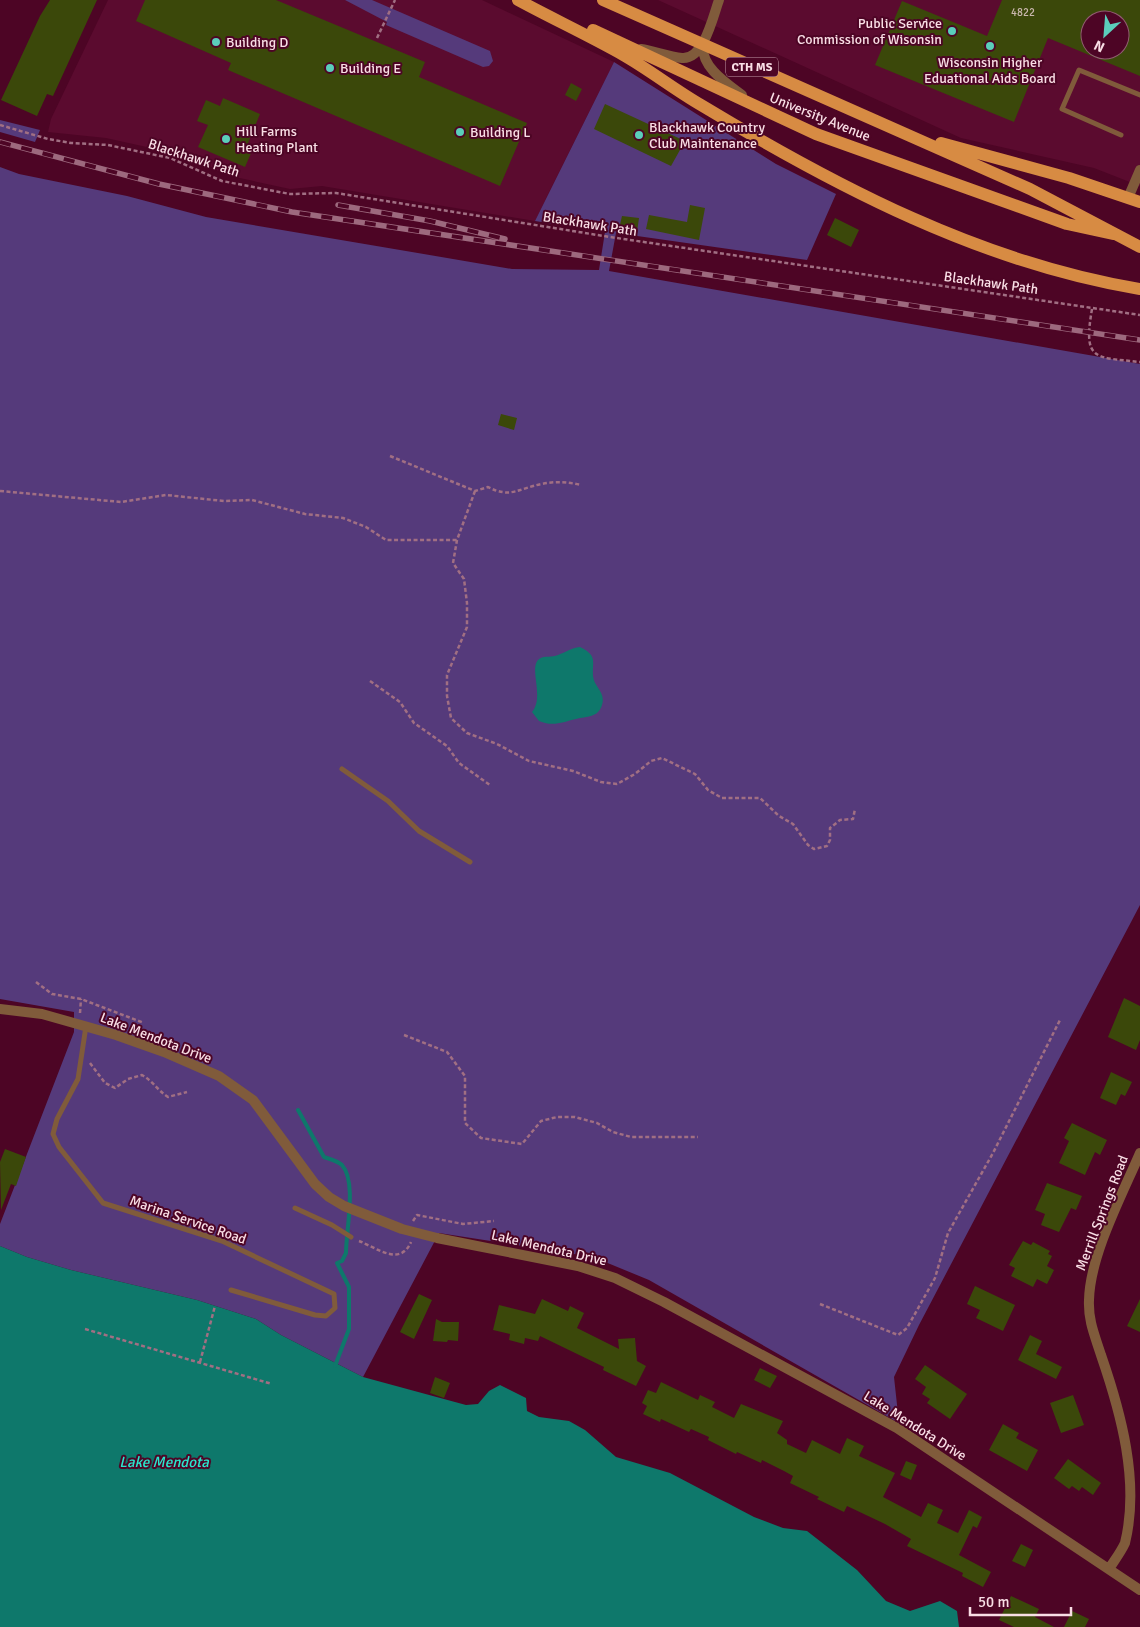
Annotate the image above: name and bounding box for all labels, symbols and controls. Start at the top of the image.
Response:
house number: 4822 [1011,6,1035,19]
north arrow [1080,10,1130,60]
place label: Public Service Commission of Wisonsin [797,15,942,48]
marker: Public Service Commission of Wisonsin [946,25,958,37]
place label: Building D [226,34,288,51]
marker: Building D [210,36,222,48]
text: N [1091,36,1108,56]
marker: Wisconsin Higher Eduational Aids Board [984,40,996,52]
place label: Wisconsin Higher Eduational Aids Board [924,54,1056,87]
road number: CTH MS [726,58,778,76]
place label: Building E [340,60,401,77]
marker: Building E [324,62,336,74]
street label: University Avenue [767,89,873,145]
place label: Blackhawk Country Club Maintenance [649,119,765,152]
place label: Hill Farms Heating Plant [236,123,318,156]
place label: Building L [470,124,530,141]
marker: Building L [454,126,466,138]
marker: Blackhawk Country Club Maintenance [633,129,645,141]
marker: Hill Farms Heating Plant [220,133,232,145]
street label: Blackhawk Path [146,135,242,181]
street label: Blackhawk Path [542,208,638,240]
street label: Blackhawk Path [943,268,1039,298]
street label: Lake Mendota Drive [98,1009,214,1067]
street label: Merrill Springs Road [1072,1153,1132,1273]
street label: Marina Service Road [127,1192,249,1248]
street label: Lake Mendota Drive [490,1226,608,1270]
street label: Lake Mendota Drive [860,1388,970,1464]
water label: Lake Mendota [119,1453,209,1471]
scale bar [970,1584,1071,1616]
text: 50 m [978,1593,1009,1611]

